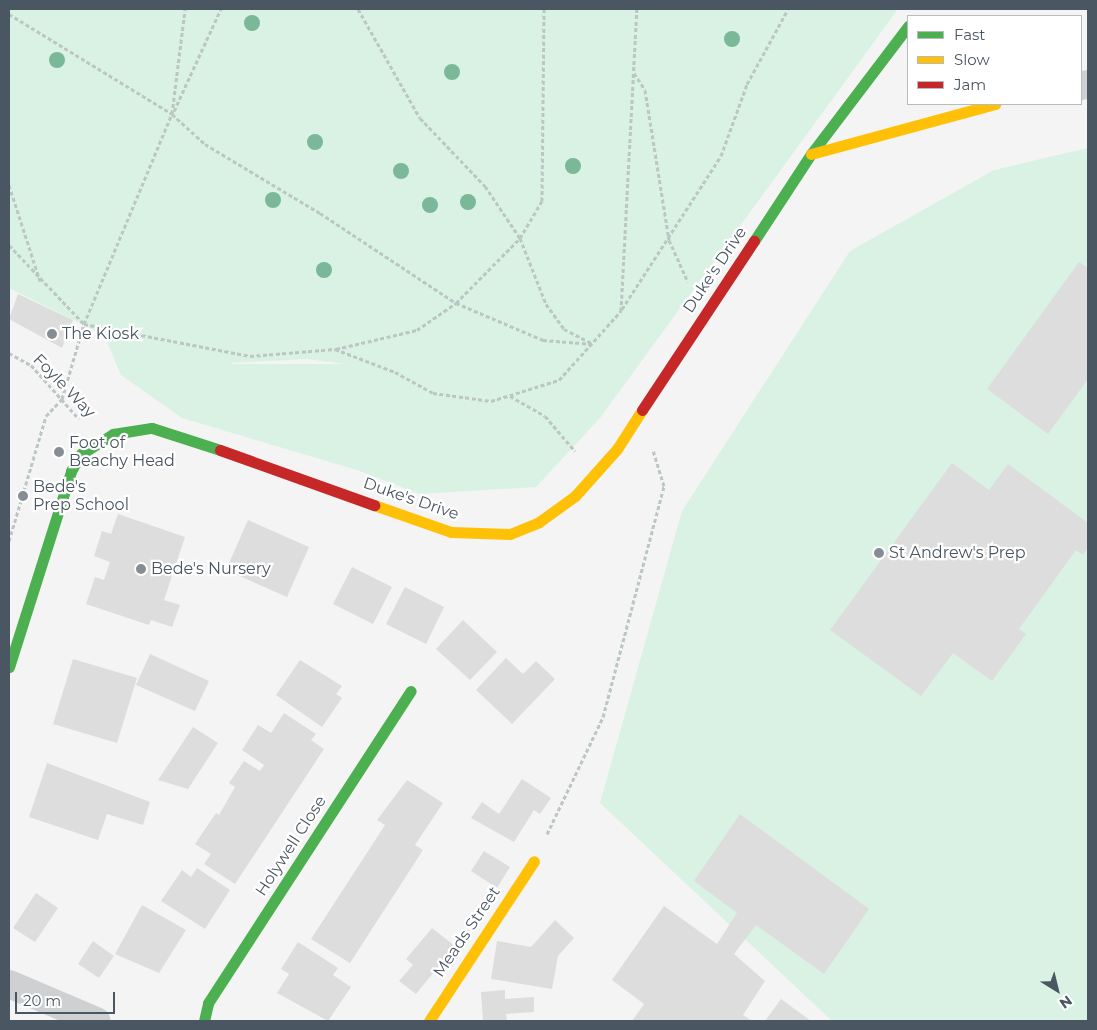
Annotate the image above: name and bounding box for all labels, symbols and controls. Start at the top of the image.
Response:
legend [907,15,1082,105]
text: Fast [954,25,985,44]
text: Slow [954,50,990,69]
text: Jam [954,75,986,94]
street label: Duke's Drive [679,223,751,317]
place label: The Kiosk [62,324,139,344]
marker: The Kiosk [46,328,58,340]
street label: Foyle Way [29,350,99,422]
place label: Foot of Beachy Head [69,433,175,471]
marker: Foot of Beachy Head [53,446,65,458]
street label: Duke's Drive [361,474,461,524]
place label: Bede's Prep School [33,477,129,515]
marker: Bede's Prep School [17,490,29,502]
place label: St Andrew's Prep [889,543,1026,563]
marker: St Andrew's Prep [873,547,885,559]
place label: Bede's Nursery [151,559,271,579]
marker: Bede's Nursery [135,563,147,575]
street label: Holywell Close [252,792,330,900]
street label: Meads Street [430,883,504,981]
north arrow [1032,965,1082,1015]
scale bar [18,982,118,1014]
text: 20 m [23,991,61,1010]
text: N [1056,992,1076,1013]

